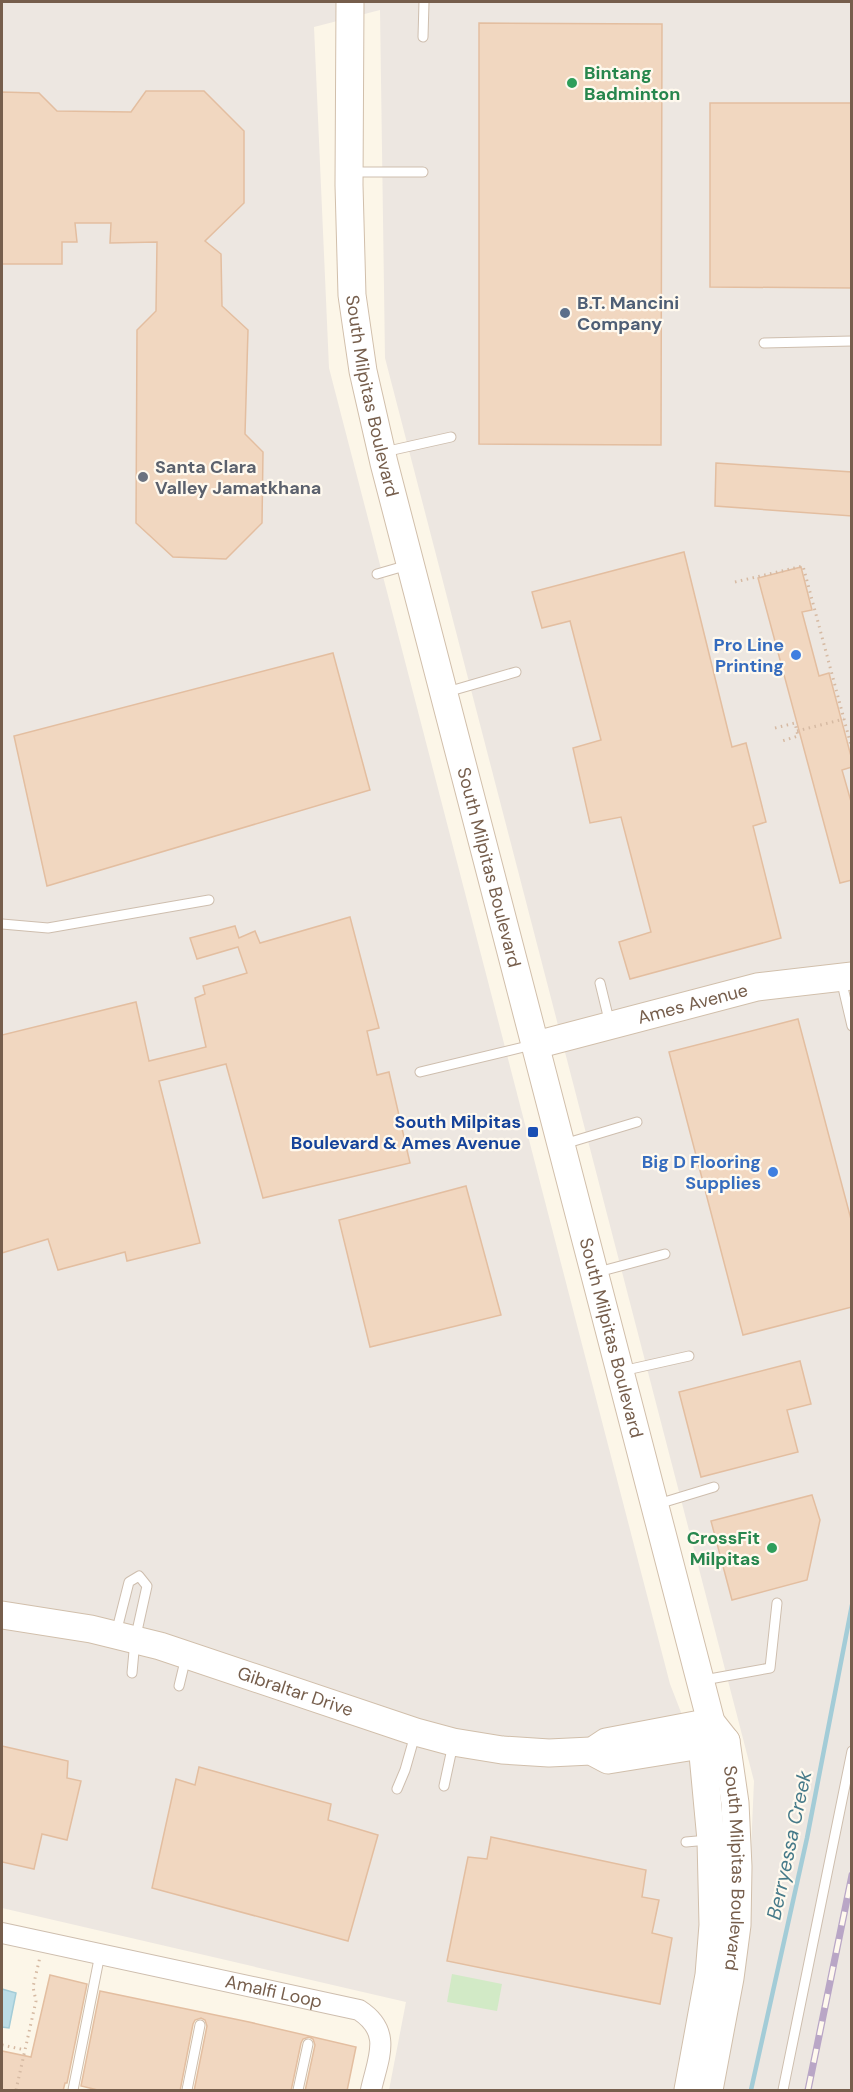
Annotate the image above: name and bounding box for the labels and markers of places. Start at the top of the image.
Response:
place label: Bintang Badminton [584,61,680,106]
marker: Bintang Badminton [565,76,579,90]
place label: B.T. Mancini Company [577,291,679,336]
marker: B.T. Mancini Company [558,306,572,320]
place label: Santa Clara Valley Jamatkhana [155,455,321,500]
marker: Santa Clara Valley Jamatkhana [136,470,150,484]
place label: Pro Line Printing [714,633,784,678]
marker: Pro Line Printing [789,648,803,662]
place label: South Milpitas Boulevard & Ames Avenue [291,1110,521,1155]
marker: South Milpitas Boulevard & Ames Avenue [526,1125,540,1139]
place label: Big D Flooring Supplies [642,1150,761,1195]
marker: Big D Flooring Supplies [766,1165,780,1179]
place label: CrossFit Milpitas [687,1526,760,1571]
marker: CrossFit Milpitas [765,1541,779,1555]

